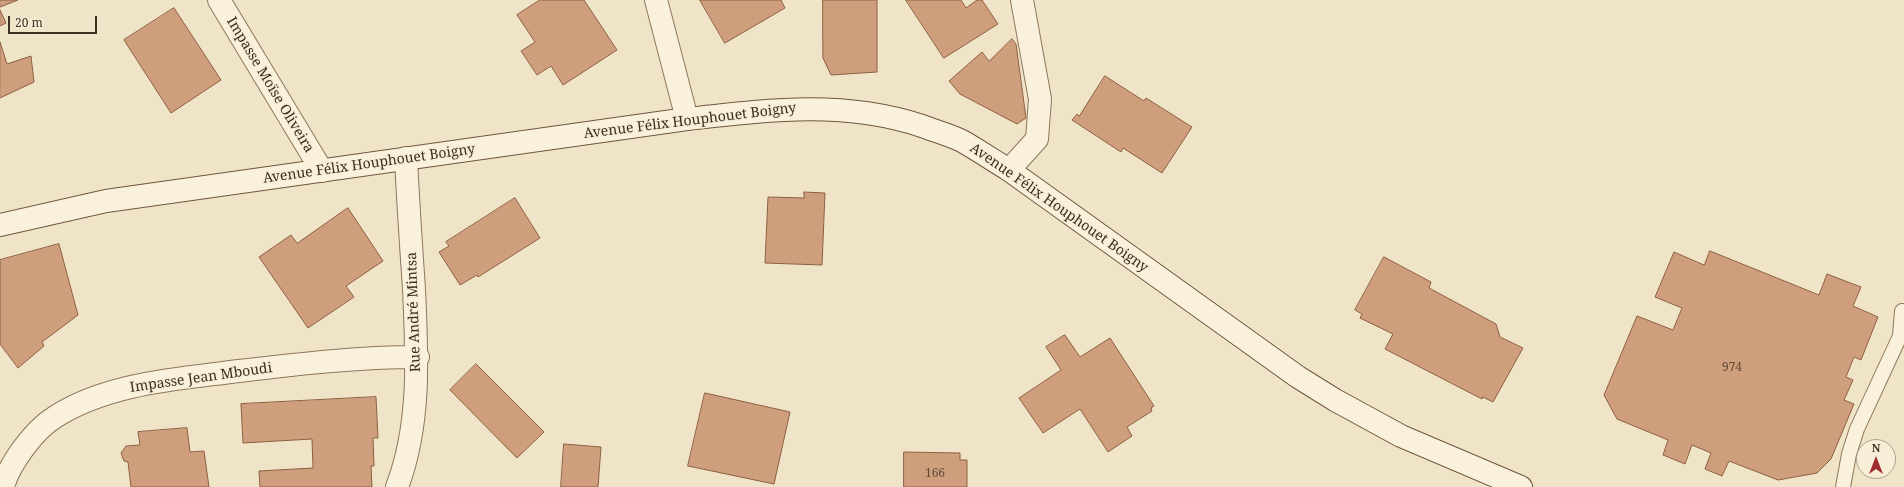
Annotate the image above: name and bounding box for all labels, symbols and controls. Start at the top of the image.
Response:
scale bar [10,8,99,34]
text: 20 m [15,14,43,31]
street label: Impasse Moïse Oliveira [223,14,317,156]
street label: Avenue Félix Houphouet Boigny [583,100,797,142]
street label: Avenue Félix Houphouet Boigny [967,140,1151,276]
street label: Avenue Félix Houphouet Boigny [262,141,476,187]
street label: Rue André Mintsa [404,252,424,372]
street label: Impasse Jean Mboudi [129,360,273,396]
house number: 974 [1722,361,1742,375]
north arrow [1856,439,1896,479]
text: N [1872,440,1880,455]
house number: 166 [925,467,945,481]

